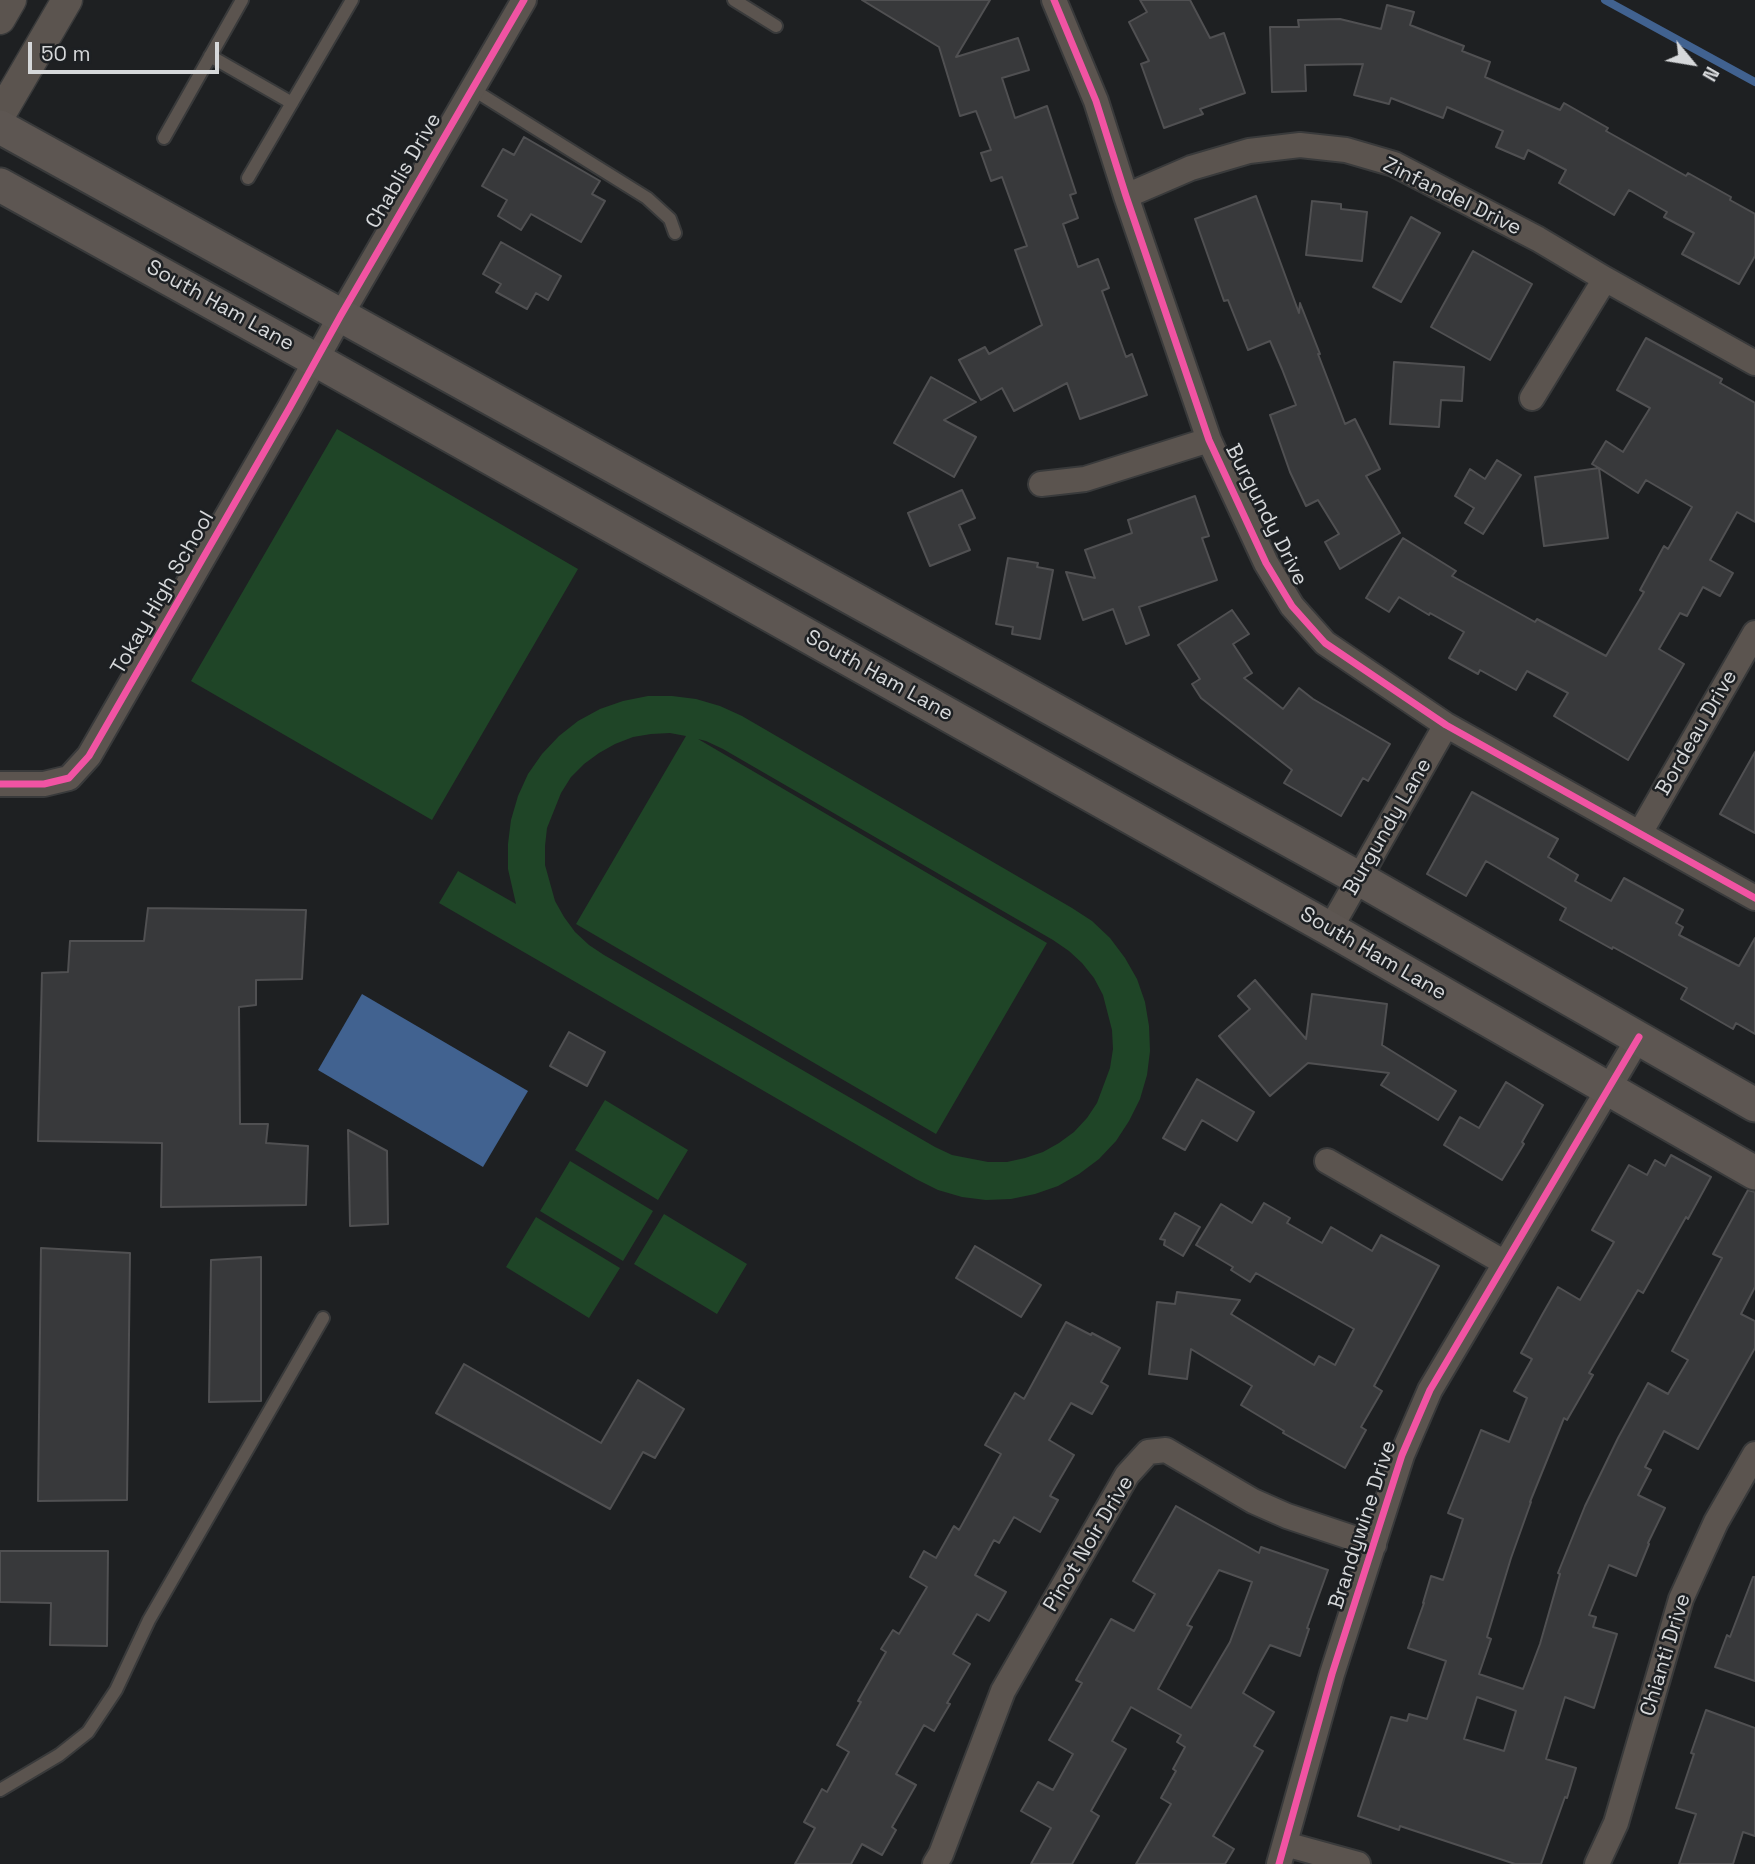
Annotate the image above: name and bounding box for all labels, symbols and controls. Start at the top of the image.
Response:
scale bar [32,28,222,72]
north arrow [1657,28,1727,98]
text: 50 m [41,40,91,67]
text: N [1697,62,1725,86]
street label: Chablis Drive [361,109,447,233]
street label: Zinfandel Drive [1379,153,1525,241]
street label: South Ham Lane [142,255,298,357]
street label: Burgundy Drive [1219,440,1313,590]
street label: Tokay High School [106,507,220,679]
street label: South Ham Lane [801,625,957,727]
street label: Bordeau Drive [1651,666,1743,800]
street label: Burgundy Lane [1339,754,1437,900]
street label: South Ham Lane [1295,902,1451,1006]
street label: Brandywine Drive [1324,1438,1402,1612]
street label: Pinot Noir Drive [1039,1472,1139,1616]
street label: Chianti Drive [1635,1591,1697,1719]

